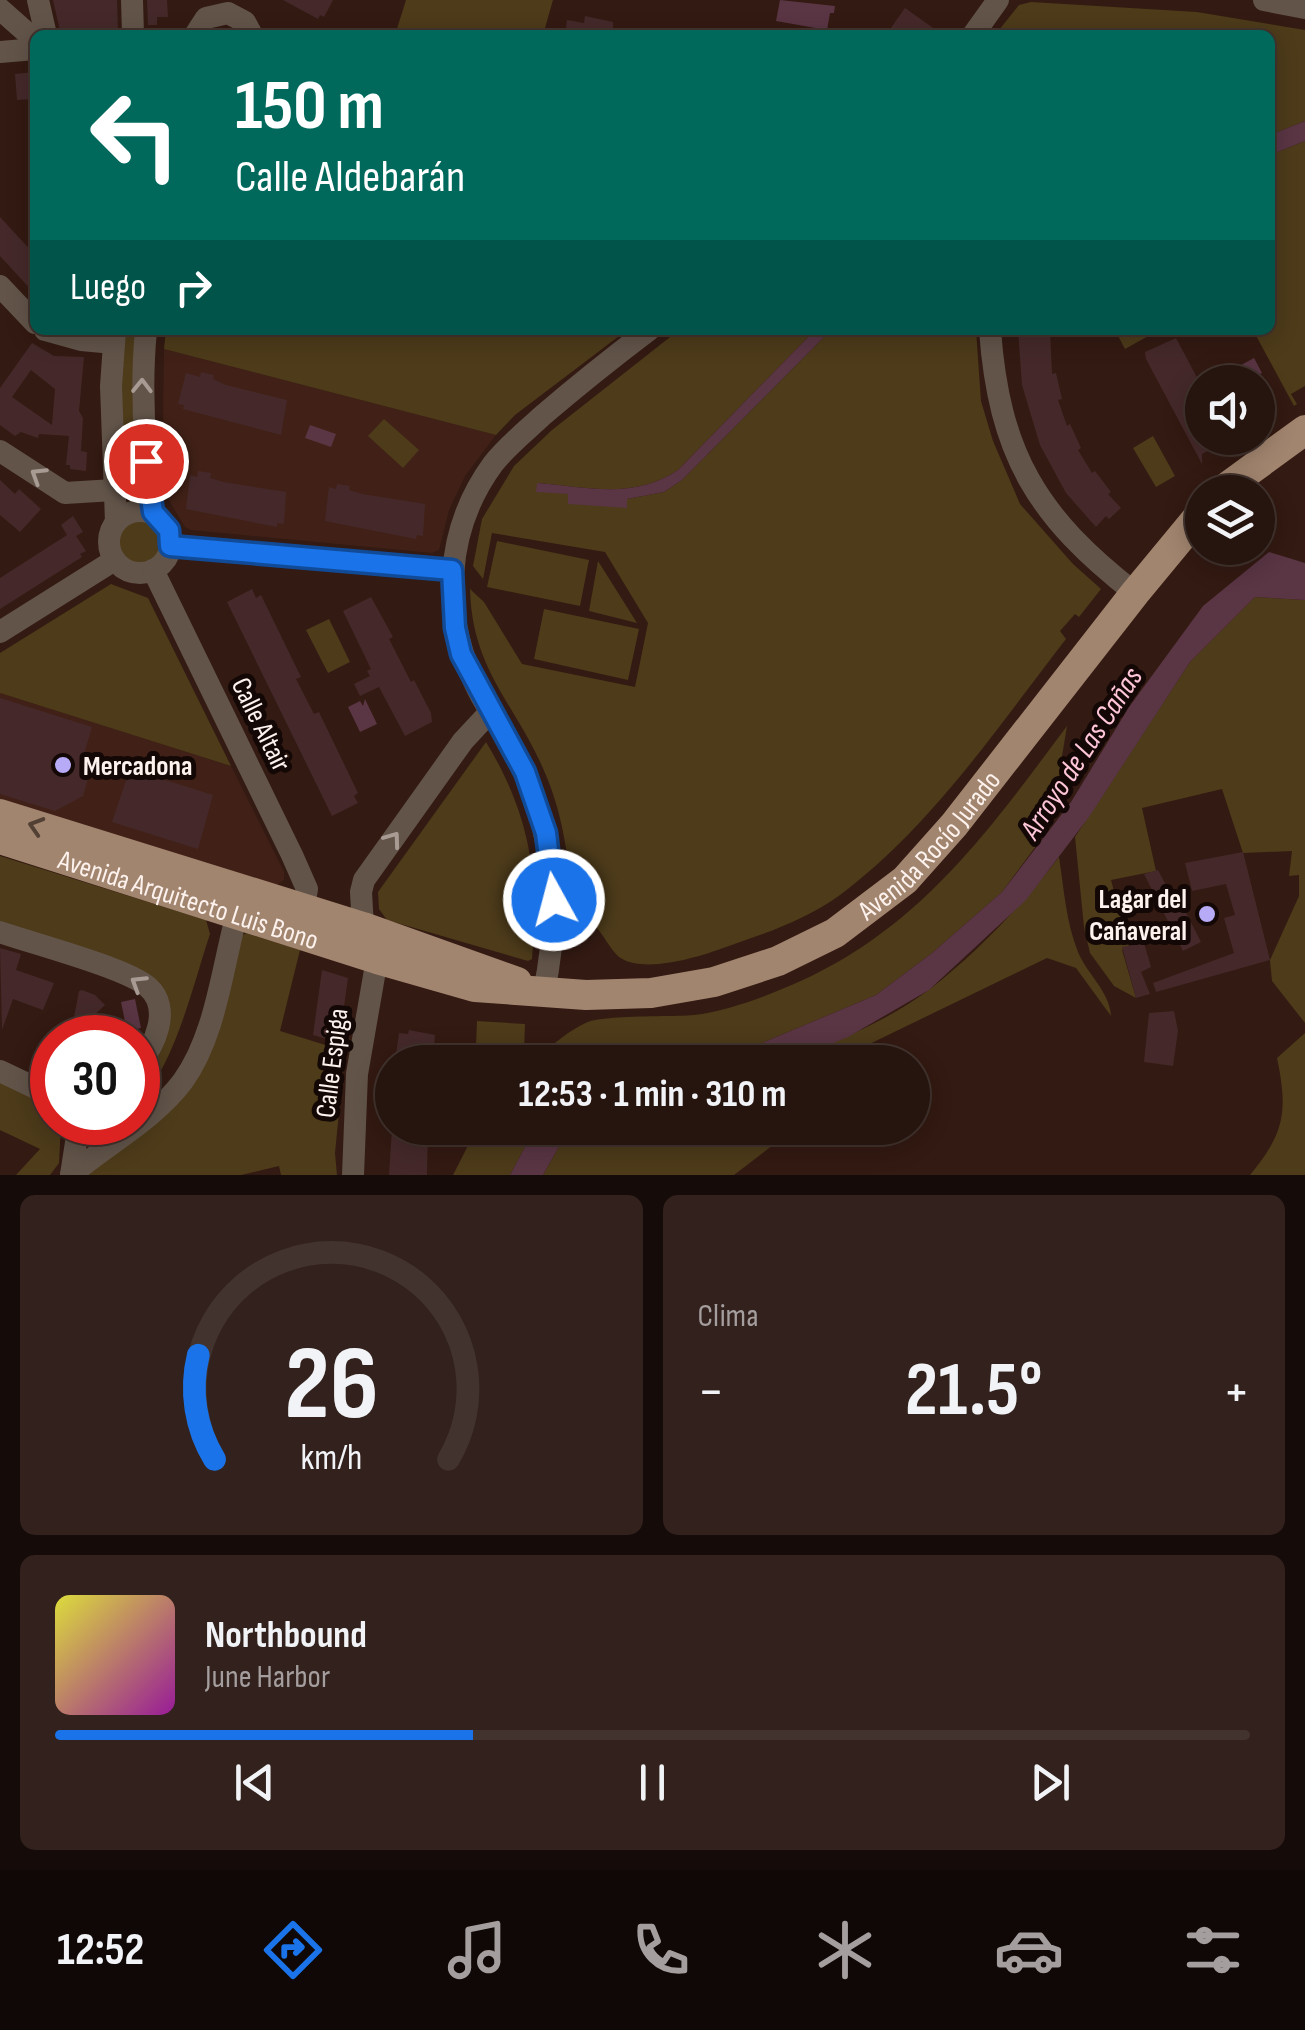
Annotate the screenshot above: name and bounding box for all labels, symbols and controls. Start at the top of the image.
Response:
text: 150 m [235,65,384,149]
icon: left [70,70,200,200]
text: Calle Aldebarán [235,150,465,205]
icon: right [166,260,221,315]
text: Luego [70,265,146,310]
map controls [1185,365,1275,565]
button: sound [1185,365,1275,455]
one-way arrow [131,378,153,394]
pin [104,419,189,504]
icon: arrive [119,434,174,489]
one-way arrow [31,469,49,488]
button: layers [1185,475,1275,565]
water label: Arroyo de Las Cañas [1012,661,1151,847]
street label: Calle Altair [224,672,297,777]
place label: Mercadona [83,750,192,783]
marker: Mercadona [52,754,74,776]
street label: Avenida Rocío Jurado [851,765,1008,928]
one-way arrow [28,817,45,837]
one-way arrow [381,832,399,850]
street label: Avenida Arquitecto Luis Bono [53,843,322,957]
position arrow [502,848,606,952]
place label: Lagar del Cañaveral [1089,883,1187,948]
marker: Lagar del Cañaveral [1196,903,1218,925]
one-way arrow [130,976,148,996]
street label: Calle Espiga [309,1007,356,1120]
speed limit sign: 30 [30,1015,160,1145]
text: 12:53 · 1 min · 310 m [519,1072,786,1117]
text: Clima [698,1297,758,1336]
text: 26 [284,1323,379,1448]
text: 21.5° [905,1346,1043,1437]
text: − [698,1359,724,1426]
text: + [1223,1359,1250,1426]
text: km/h [300,1437,362,1480]
text: Northbound [205,1613,367,1658]
text: June Harbor [205,1658,330,1697]
icon: previous [227,1755,282,1810]
icon: pause [625,1755,680,1810]
icon: next [1023,1755,1078,1810]
icon: directions [258,1915,328,1985]
icon: music [442,1915,512,1985]
icon: phone [626,1915,696,1985]
icon: climate [810,1915,880,1985]
icon: car [994,1915,1064,1985]
icon: filters [1178,1915,1248,1985]
text: 12:52 [57,1923,144,1978]

